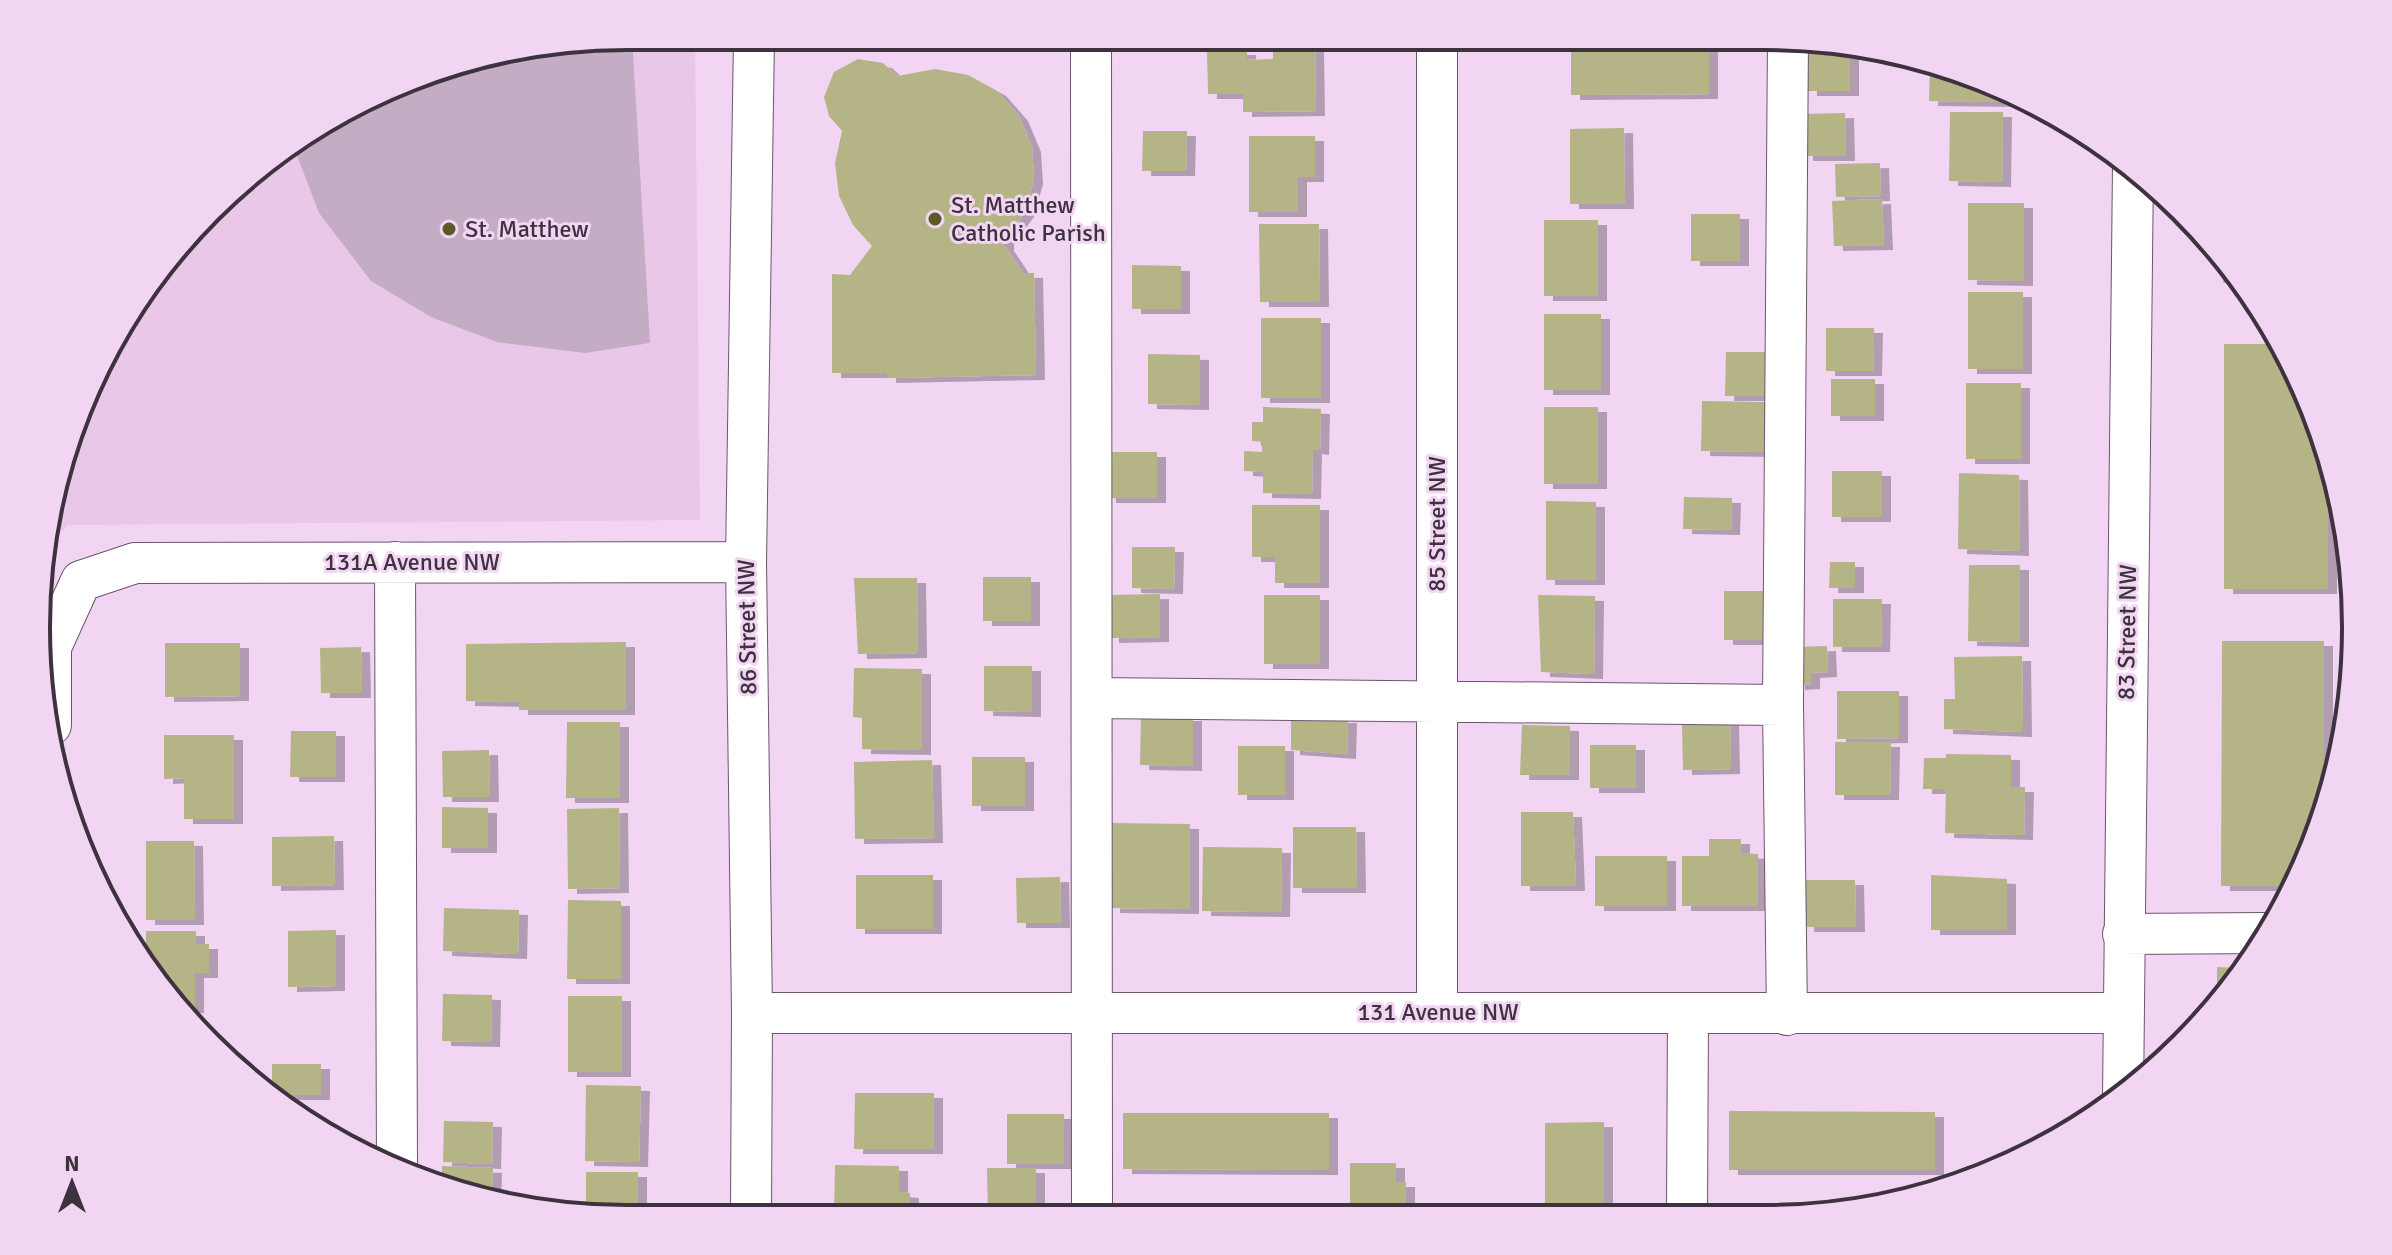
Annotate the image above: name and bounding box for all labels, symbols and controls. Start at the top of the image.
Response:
place label: St. Matthew Catholic Parish [951,190,1106,248]
marker: St. Matthew Catholic Parish [926,210,944,228]
place label: St. Matthew [465,214,589,244]
marker: St. Matthew [440,220,458,238]
street label: 85 Street NW [1422,456,1452,592]
street label: 131A Avenue NW [324,547,500,577]
street label: 86 Street NW [731,559,763,695]
street label: 83 Street NW [2111,564,2143,700]
street label: 131 Avenue NW [1357,997,1519,1027]
north arrow [32,1143,112,1223]
text: N [64,1150,80,1177]

